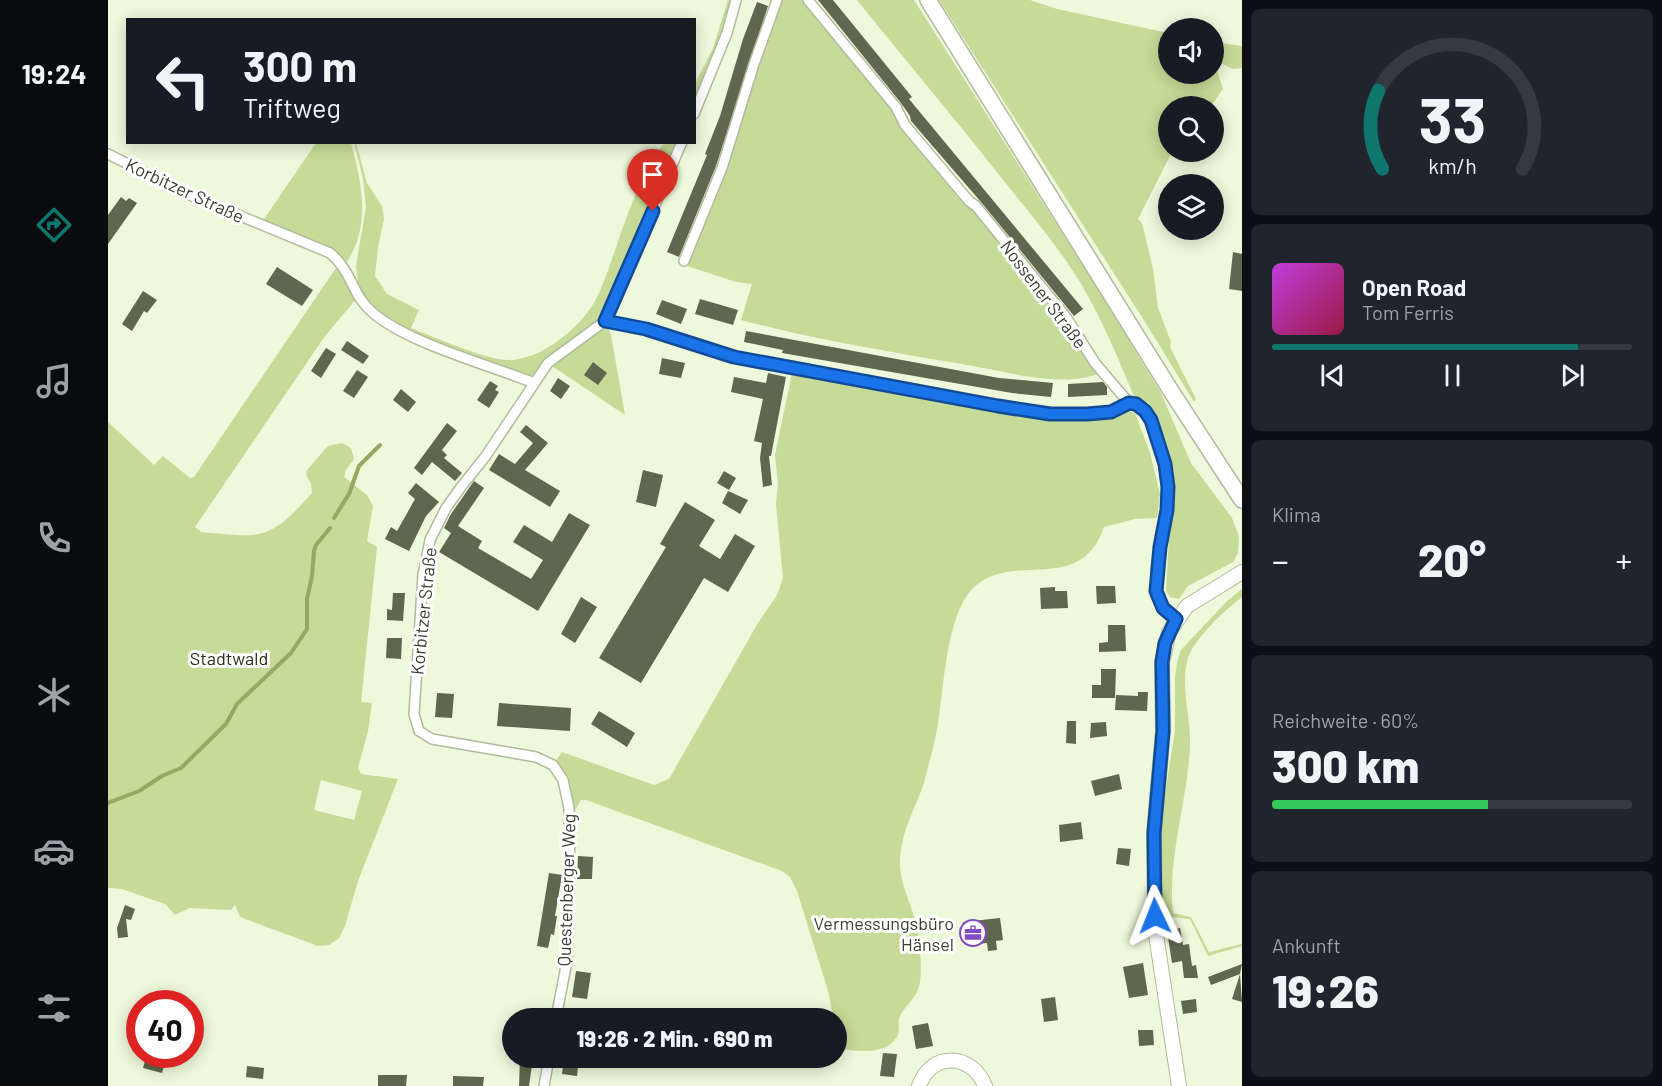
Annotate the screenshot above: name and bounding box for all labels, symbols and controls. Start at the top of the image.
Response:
map controls [1158,18,1224,240]
button: sound [1158,18,1224,84]
text: 300 m [243,40,357,90]
icon: left [144,42,222,120]
text: 19:24 [21,57,87,89]
text: 33 [1418,81,1486,155]
text: Triftweg [243,91,341,123]
button: search [1158,96,1224,162]
pin [627,149,678,211]
street label: Korbitzer Straße [122,153,248,227]
text: km/h [1428,154,1476,179]
icon: arrive [636,158,669,191]
button: layers [1158,174,1224,240]
icon: directions [33,204,75,246]
street label: Nossener Straße [996,235,1092,353]
text: Open Road [1362,274,1466,300]
text: Tom Ferris [1362,300,1454,324]
icon: previous [1316,359,1349,392]
icon: pause [1436,359,1469,392]
icon: next [1556,359,1589,392]
icon: music [33,360,75,402]
text: Klima [1272,502,1321,526]
icon: phone [33,517,75,559]
text: 20° [1418,532,1486,586]
text: − [1272,540,1289,580]
text: + [1616,540,1632,580]
street label: Korbitzer Straße [405,546,441,676]
park label: Stadtwald [190,647,268,669]
icon: climate [33,674,75,716]
text: Reichweite · 60% [1272,708,1419,732]
text: 300 km [1272,738,1419,792]
street label: Questenberger Weg [552,813,580,967]
icon: car [33,830,75,872]
position arrow [1123,884,1187,948]
place label: Vermessungsbüro Hänsel [814,912,954,955]
office icon: Vermessungsbüro Hänsel [958,918,988,948]
text: Ankunft [1272,933,1341,957]
text: 19:26 [1272,963,1379,1017]
icon: filters [33,987,75,1029]
speed limit sign: 40 [126,990,204,1068]
text: 19:26 · 2 Min. · 690 m [577,1025,772,1051]

